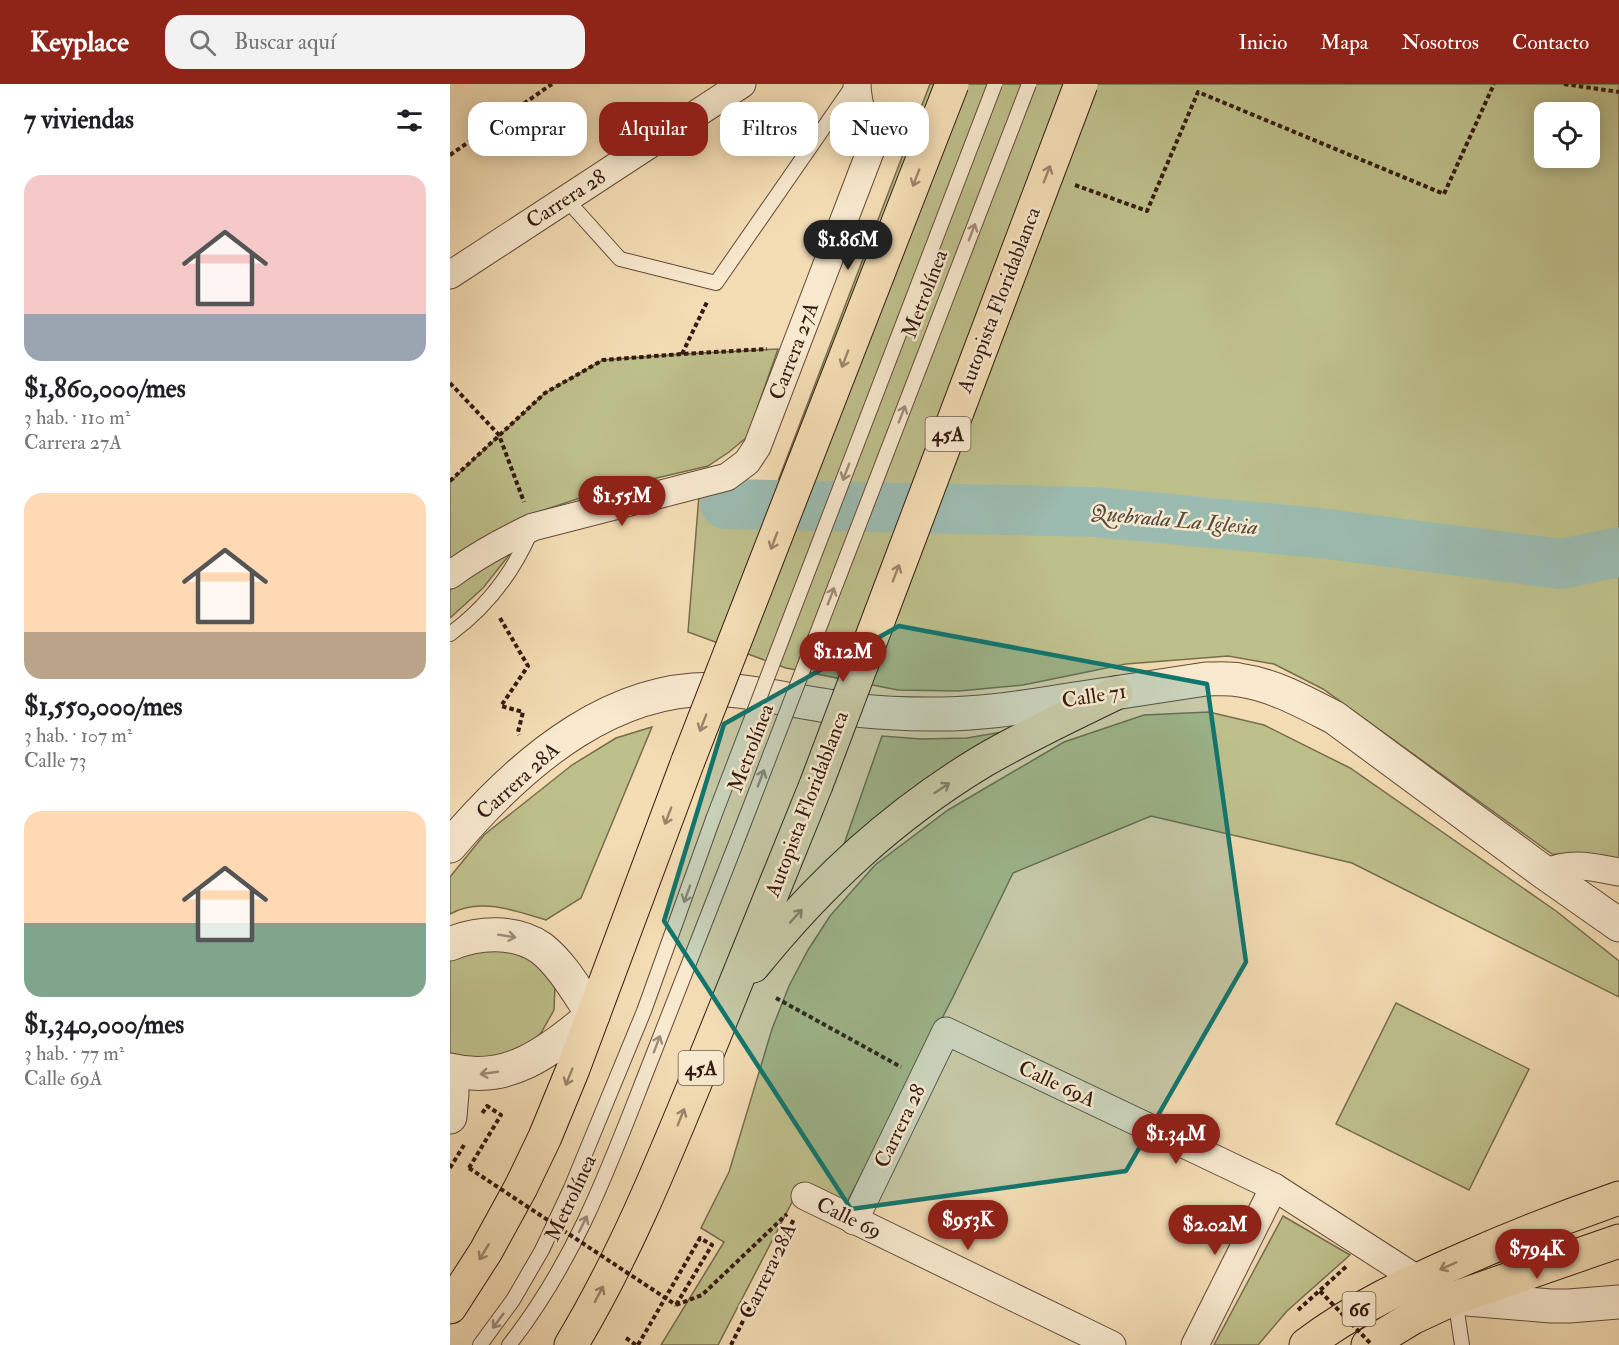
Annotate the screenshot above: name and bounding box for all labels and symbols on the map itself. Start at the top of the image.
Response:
street label: Carrera 28 [521,163,611,235]
one-way arrow [1042,166,1053,184]
one-way arrow [909,168,920,186]
street label: Autopista Floridablanca [951,203,1047,398]
pin: $1.86M [799,220,897,271]
one-way arrow [967,223,978,242]
street label: Metrolínea [896,246,954,342]
street label: Carrera 27A [763,298,825,404]
one-way arrow [839,350,850,368]
one-way arrow [897,405,908,424]
road number: 45A [926,417,970,451]
one-way arrow [840,462,851,481]
pin: $1.55M [573,476,671,527]
water label: Quebrada La Iglesia [1089,499,1259,541]
one-way arrow [768,531,779,550]
one-way arrow [891,564,902,583]
one-way arrow [827,587,838,606]
pin: $1.12M [794,632,892,683]
street label: Calle 71 [1060,678,1128,714]
street label: Metrolínea [722,700,780,796]
street label: Autopista Floridablanca [759,707,855,902]
one-way arrow [697,713,708,732]
street label: Carrera 28A [471,737,565,825]
one-way arrow [757,769,768,788]
one-way arrow [933,782,950,794]
one-way arrow [662,806,673,825]
one-way arrow [680,884,691,903]
one-way arrow [789,909,803,924]
one-way arrow [497,931,516,942]
one-way arrow [653,1035,664,1053]
road number: 45A [678,1051,724,1085]
street label: Calle 69A [1014,1054,1100,1114]
one-way arrow [480,1068,499,1079]
one-way arrow [563,1068,574,1086]
street label: Carrera 28 [868,1080,932,1172]
one-way arrow [676,1108,687,1127]
pin: $1.34M [1127,1114,1225,1165]
street label: Metrolínea [539,1150,603,1246]
street label: Calle 69 [812,1191,886,1245]
pin: $953K [926,1200,1010,1251]
pin: $2.02M [1166,1205,1264,1256]
one-way arrow [578,1215,589,1233]
street label: Carrera 28A [733,1219,803,1323]
pin: $794K [1495,1229,1579,1280]
one-way arrow [478,1243,490,1260]
one-way arrow [1439,1260,1457,1272]
one-way arrow [593,1286,605,1303]
road number: 66 [1342,1292,1376,1326]
one-way arrow [492,1312,504,1328]

